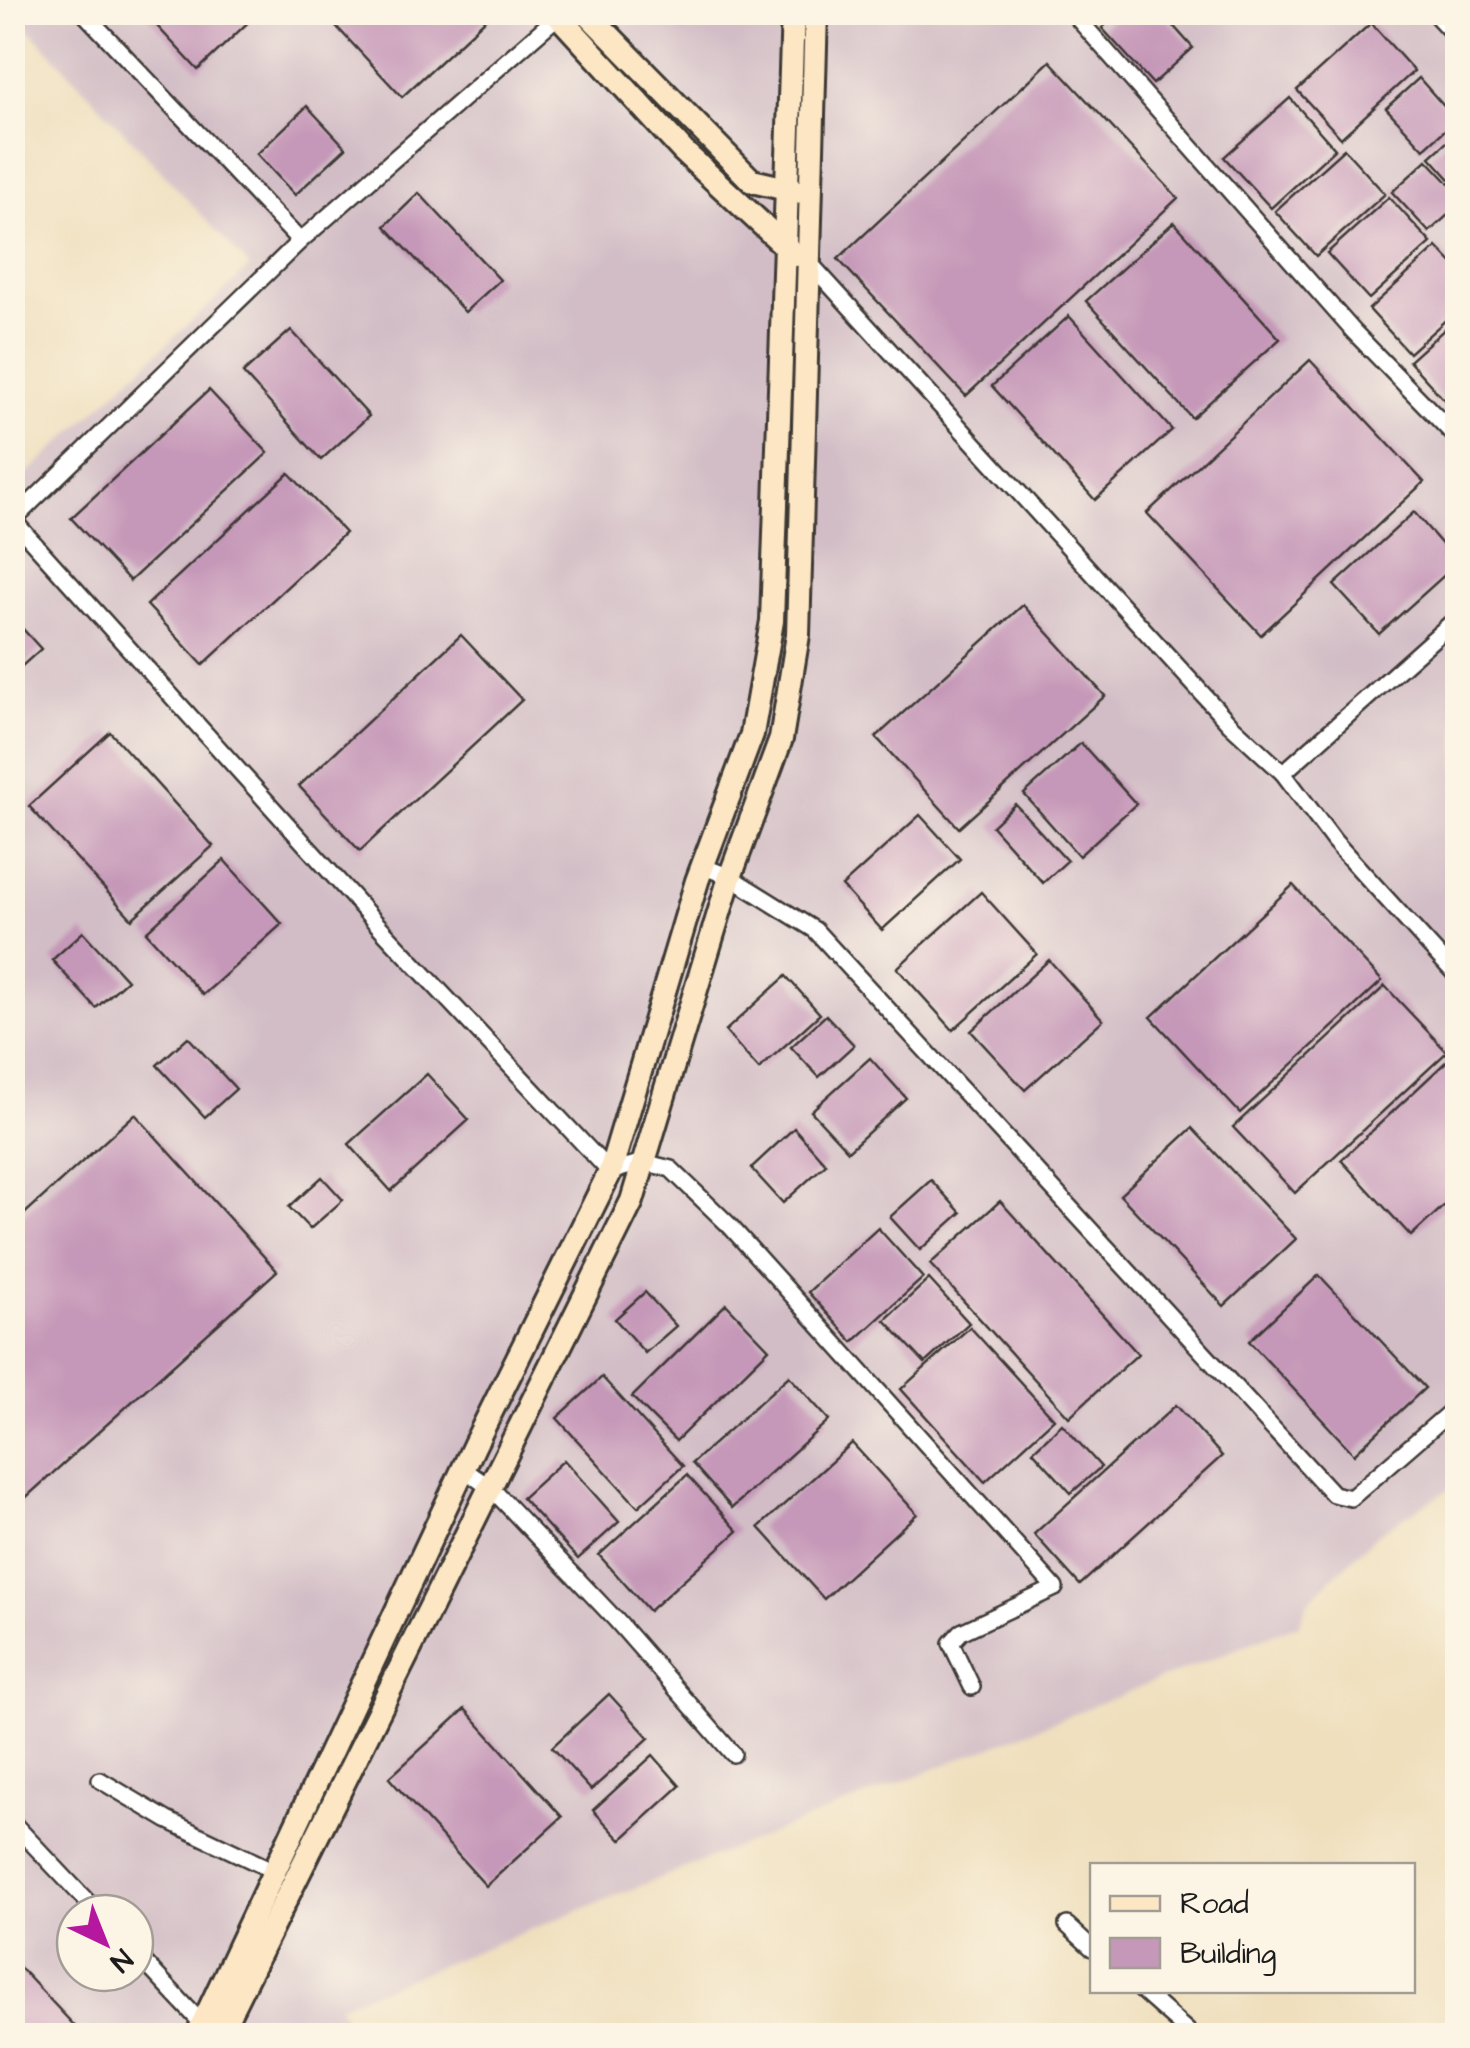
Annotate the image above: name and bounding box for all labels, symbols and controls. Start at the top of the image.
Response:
legend [1090,1863,1415,1993]
text: Road [1180,1883,1249,1925]
north arrow [55,1893,155,1993]
text: Building [1180,1933,1276,1976]
text: N [101,1940,141,1981]

